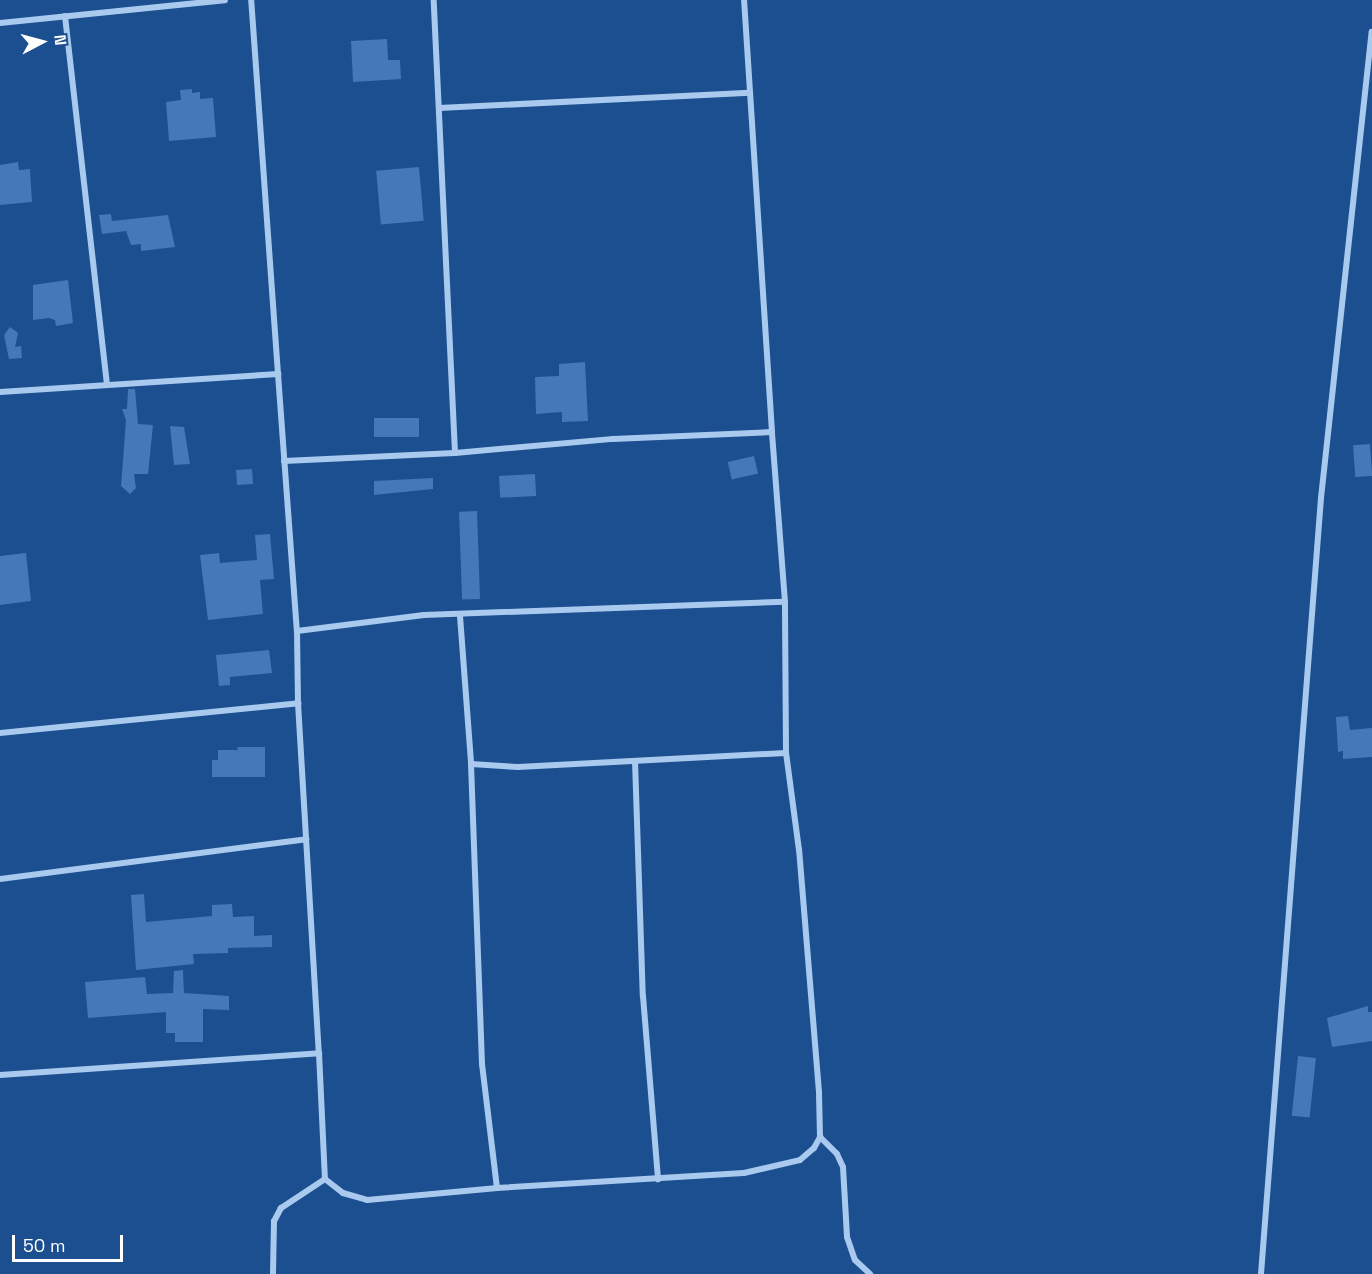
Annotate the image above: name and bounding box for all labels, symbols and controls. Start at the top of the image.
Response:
north arrow [12,12,72,72]
text: N [49,34,71,46]
scale bar [15,1223,126,1261]
text: 50 m [23,1234,65,1257]

